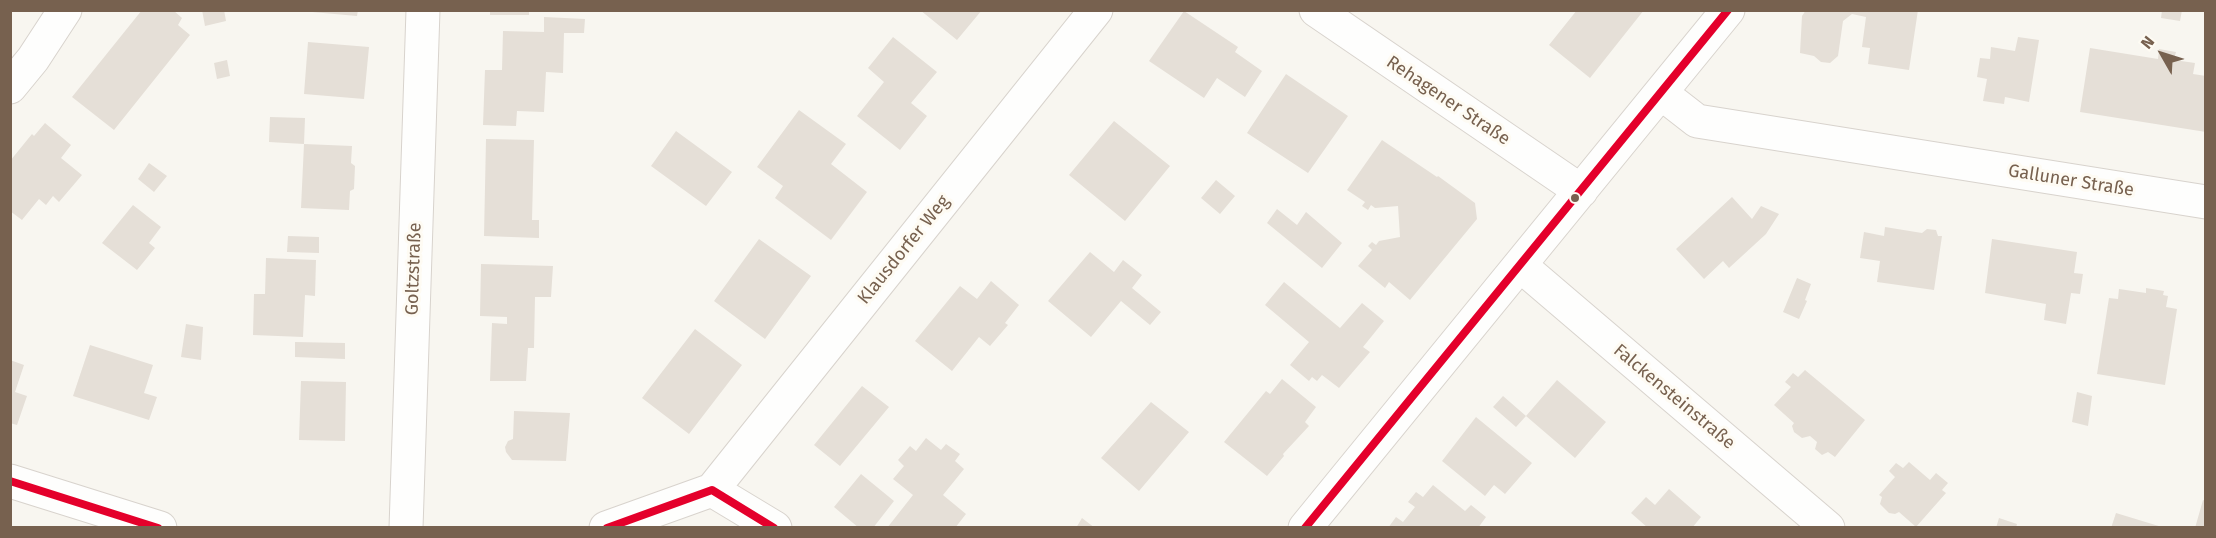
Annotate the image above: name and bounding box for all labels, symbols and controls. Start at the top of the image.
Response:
north arrow [2132,24,2192,84]
text: N [2137,32,2158,52]
street label: Rehagener Straße [1382,52,1514,150]
street label: Galluner Straße [2007,160,2135,202]
street label: Klausdorfer Weg [853,191,955,309]
unlabelled marker [1569,192,1581,204]
street label: Goltzstraße [402,222,426,316]
street label: Falckensteinstraße [1609,340,1739,454]

